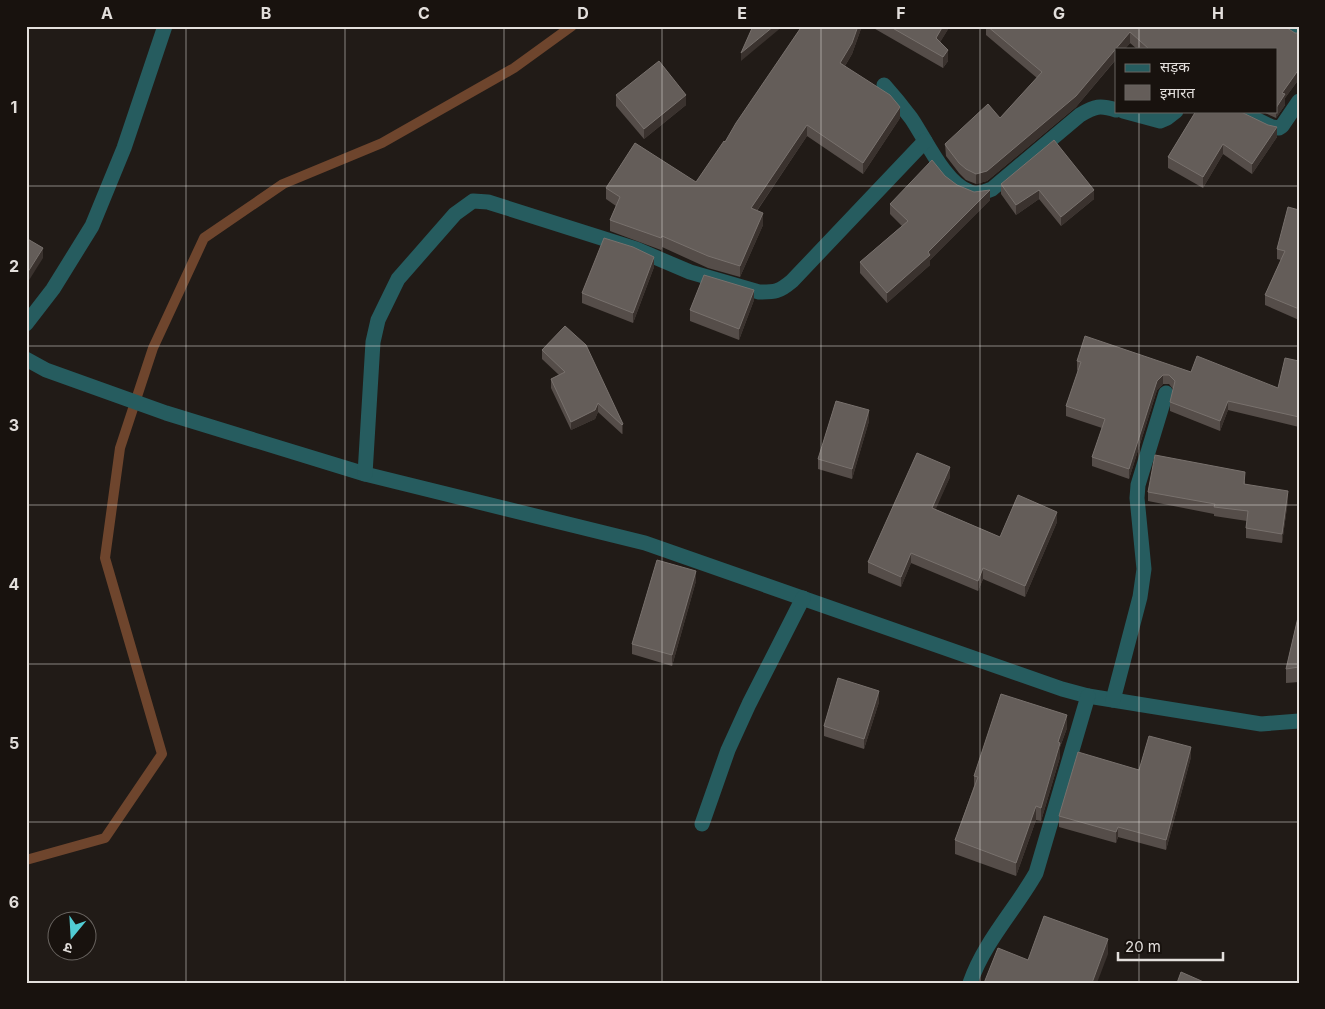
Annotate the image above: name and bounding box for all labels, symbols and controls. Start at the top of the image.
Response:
text: A [101,3,113,23]
text: B [261,3,271,23]
text: C [418,3,430,23]
text: D [577,3,589,23]
text: E [737,3,747,23]
text: F [896,3,906,23]
text: G [1053,3,1065,23]
text: H [1212,3,1224,23]
legend [1115,48,1278,112]
text: सड़क [1160,57,1190,76]
text: इमारत [1160,83,1195,102]
text: 1 [11,97,17,117]
text: 2 [9,256,19,276]
text: 3 [9,415,19,435]
text: 4 [9,574,20,594]
text: 5 [9,733,19,753]
text: 6 [9,892,19,912]
north arrow [48,912,98,962]
scale bar [1118,929,1222,961]
text: 20 m [1125,937,1161,956]
text: उ [61,939,74,958]

